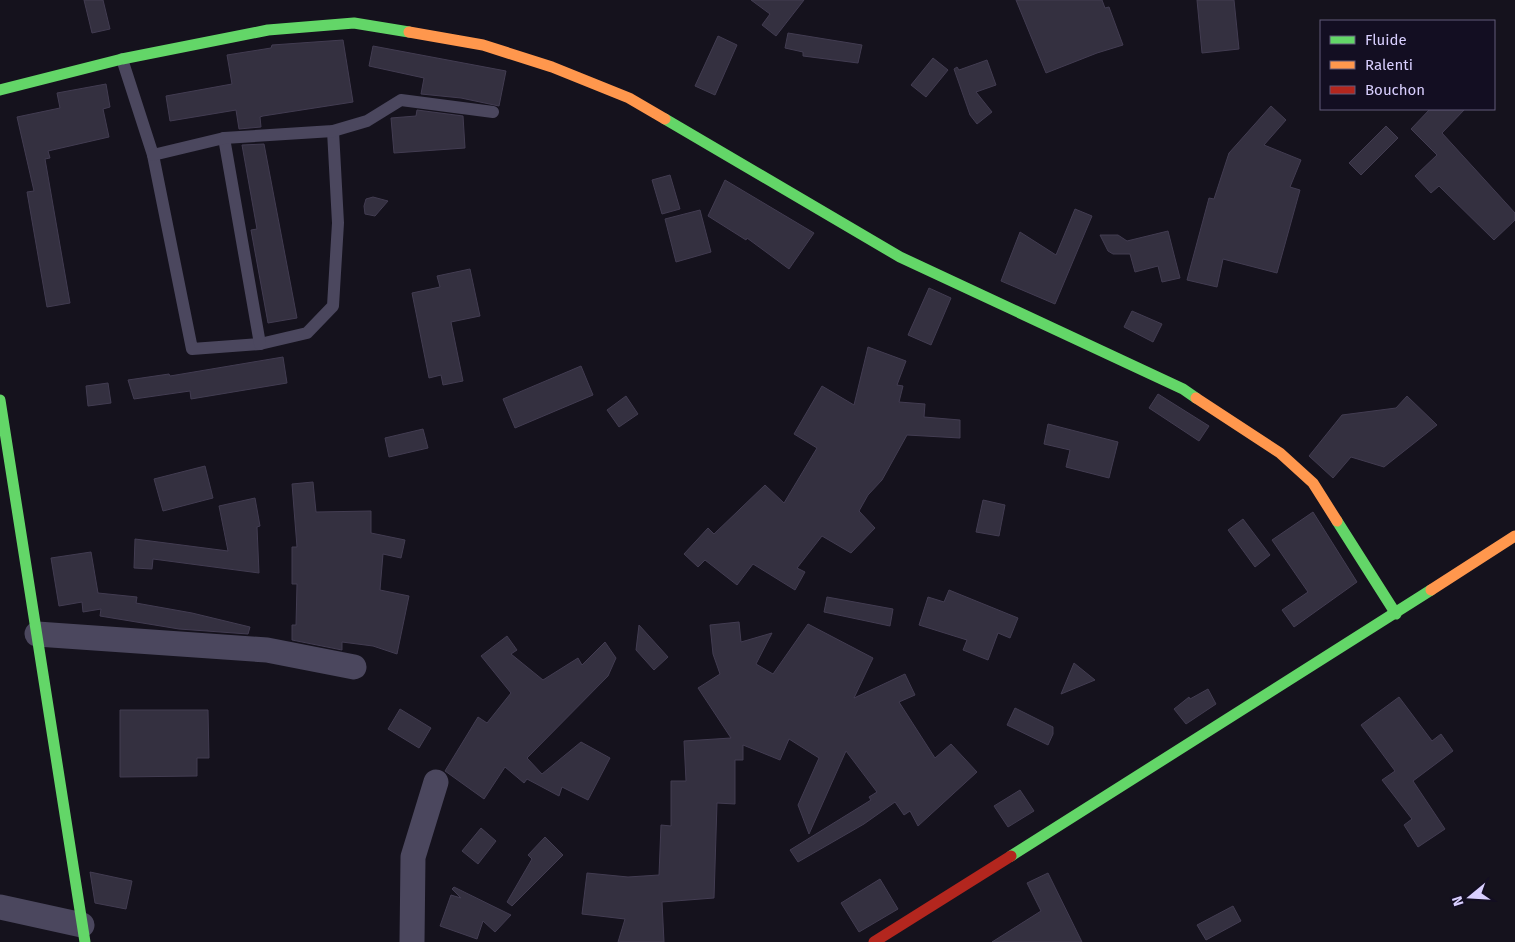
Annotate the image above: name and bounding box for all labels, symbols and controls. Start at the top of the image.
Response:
legend [1320,20,1495,110]
text: Fluide [1365,31,1407,49]
text: Ralenti [1365,56,1413,74]
text: Bouchon [1365,81,1425,99]
north arrow [1445,872,1495,922]
text: N [1449,894,1468,908]

